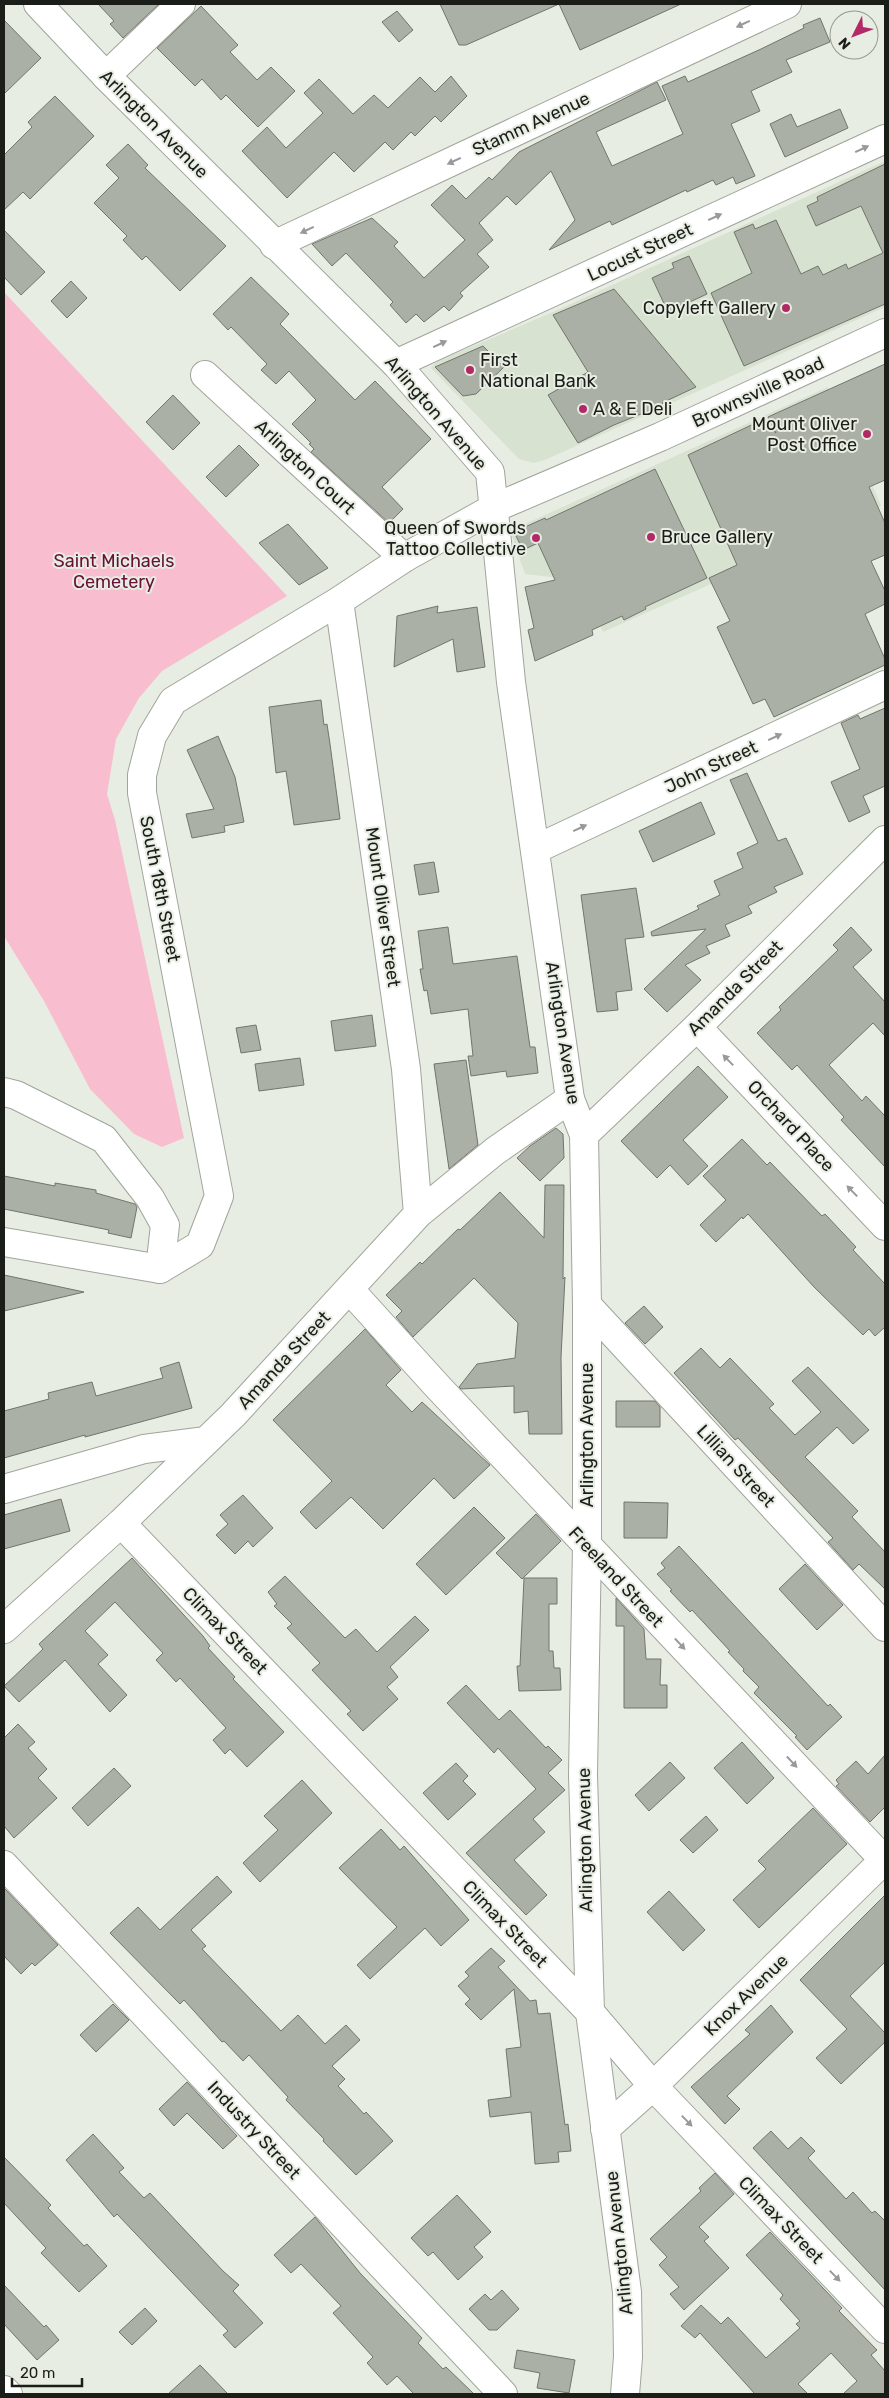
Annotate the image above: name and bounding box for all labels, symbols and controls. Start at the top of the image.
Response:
north arrow [829,10,879,60]
one-way arrow [736,21,750,29]
text: N [835,34,854,53]
street label: Arlington Avenue [95,65,213,183]
street label: Stamm Avenue [469,87,593,161]
one-way arrow [855,145,869,153]
one-way arrow [446,156,461,165]
one-way arrow [708,213,722,221]
street label: Locust Street [584,218,696,286]
one-way arrow [299,225,314,234]
place label: Copyleft Gallery [643,297,776,319]
marker: Copyleft Gallery [780,302,792,314]
one-way arrow [433,339,447,347]
place label: First National Bank [480,349,597,392]
street label: Arlington Avenue [380,351,492,475]
street label: Brownsville Road [688,352,828,432]
marker: First National Bank [464,364,476,376]
place label: A & E Deli [593,398,672,420]
marker: A & E Deli [577,403,589,415]
place label: Mount Oliver Post Office [752,413,857,456]
street label: Arlington Court [250,415,360,519]
marker: Mount Oliver Post Office [861,428,873,440]
place label: Queen of Swords Tattoo Collective [384,517,526,560]
place label: Bruce Gallery [661,526,773,548]
marker: Bruce Gallery [645,531,657,543]
marker: Queen of Swords Tattoo Collective [530,532,542,544]
park label: Saint Michaels Cemetery [54,550,174,593]
one-way arrow [768,732,782,740]
street label: John Street [661,736,761,798]
street label: South 18th Street [135,814,185,964]
one-way arrow [573,824,587,832]
street label: Mount Oliver Street [361,826,405,988]
street label: Amanda Street [683,936,787,1040]
street label: Arlington Avenue [541,960,585,1106]
one-way arrow [722,1054,734,1066]
street label: Orchard Place [743,1076,839,1176]
one-way arrow [846,1185,858,1197]
street label: Amanda Street [233,1306,335,1414]
street label: Arlington Avenue [576,1363,598,1507]
street label: Lillian Street [692,1420,780,1512]
street label: Freeland Street [564,1522,668,1632]
street label: Climax Street [178,1583,272,1679]
one-way arrow [674,1638,686,1650]
one-way arrow [786,1756,798,1768]
street label: Arlington Avenue [573,1768,597,1912]
street label: Climax Street [458,1876,552,1972]
street label: Knox Avenue [699,1949,793,2041]
street label: Industry Street [203,2076,305,2184]
one-way arrow [681,2115,693,2127]
street label: Arlington Avenue [601,2170,637,2316]
street label: Climax Street [734,2172,828,2268]
one-way arrow [829,2270,841,2282]
scale bar [12,2356,82,2388]
text: 20 m [20,2364,55,2382]

